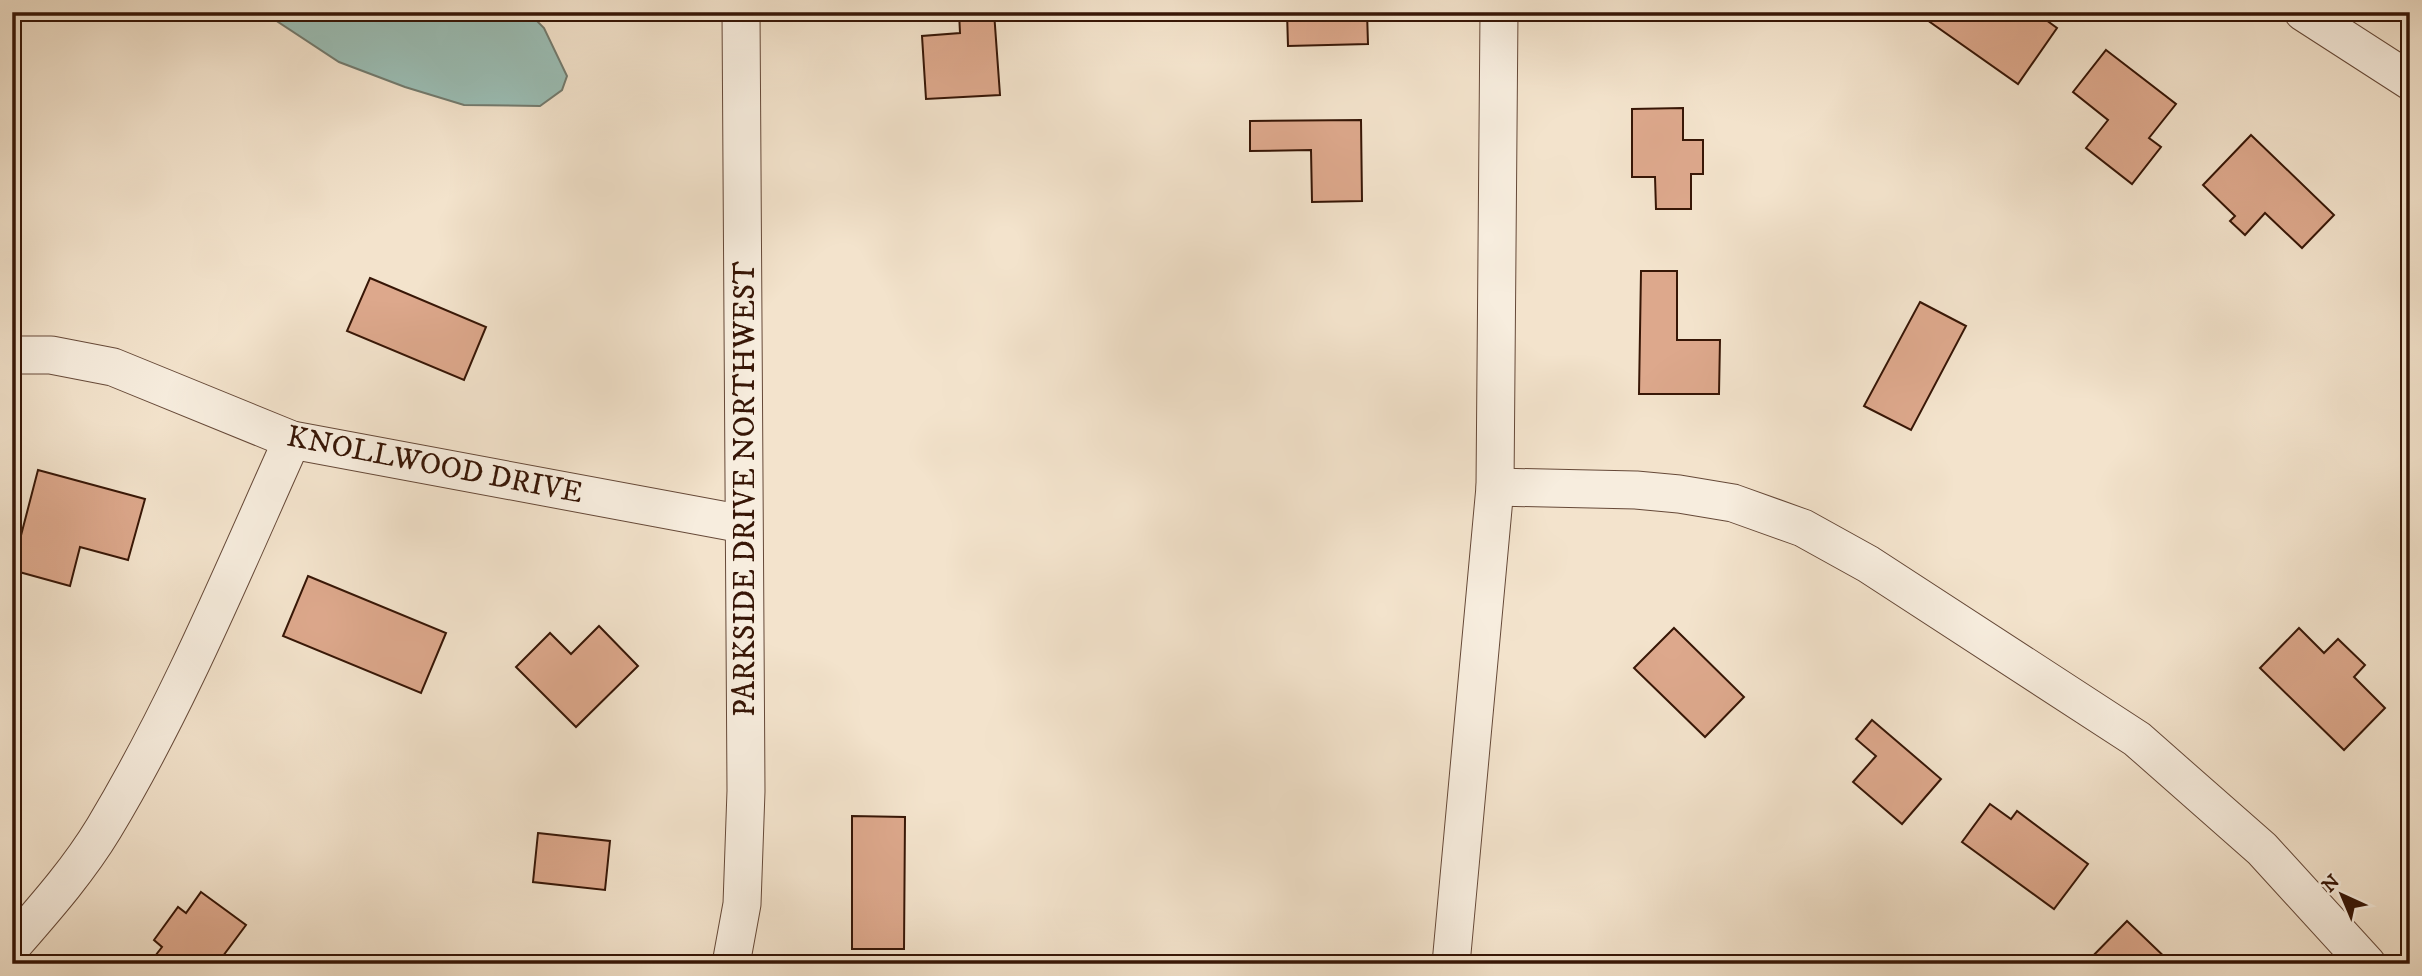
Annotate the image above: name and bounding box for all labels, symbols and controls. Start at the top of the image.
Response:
street label: PARKSIDE DRIVE NORTHWEST [727,261,764,717]
street label: KNOLLWOOD DRIVE [284,419,586,512]
north arrow [2306,860,2376,930]
text: N [2318,870,2345,898]

